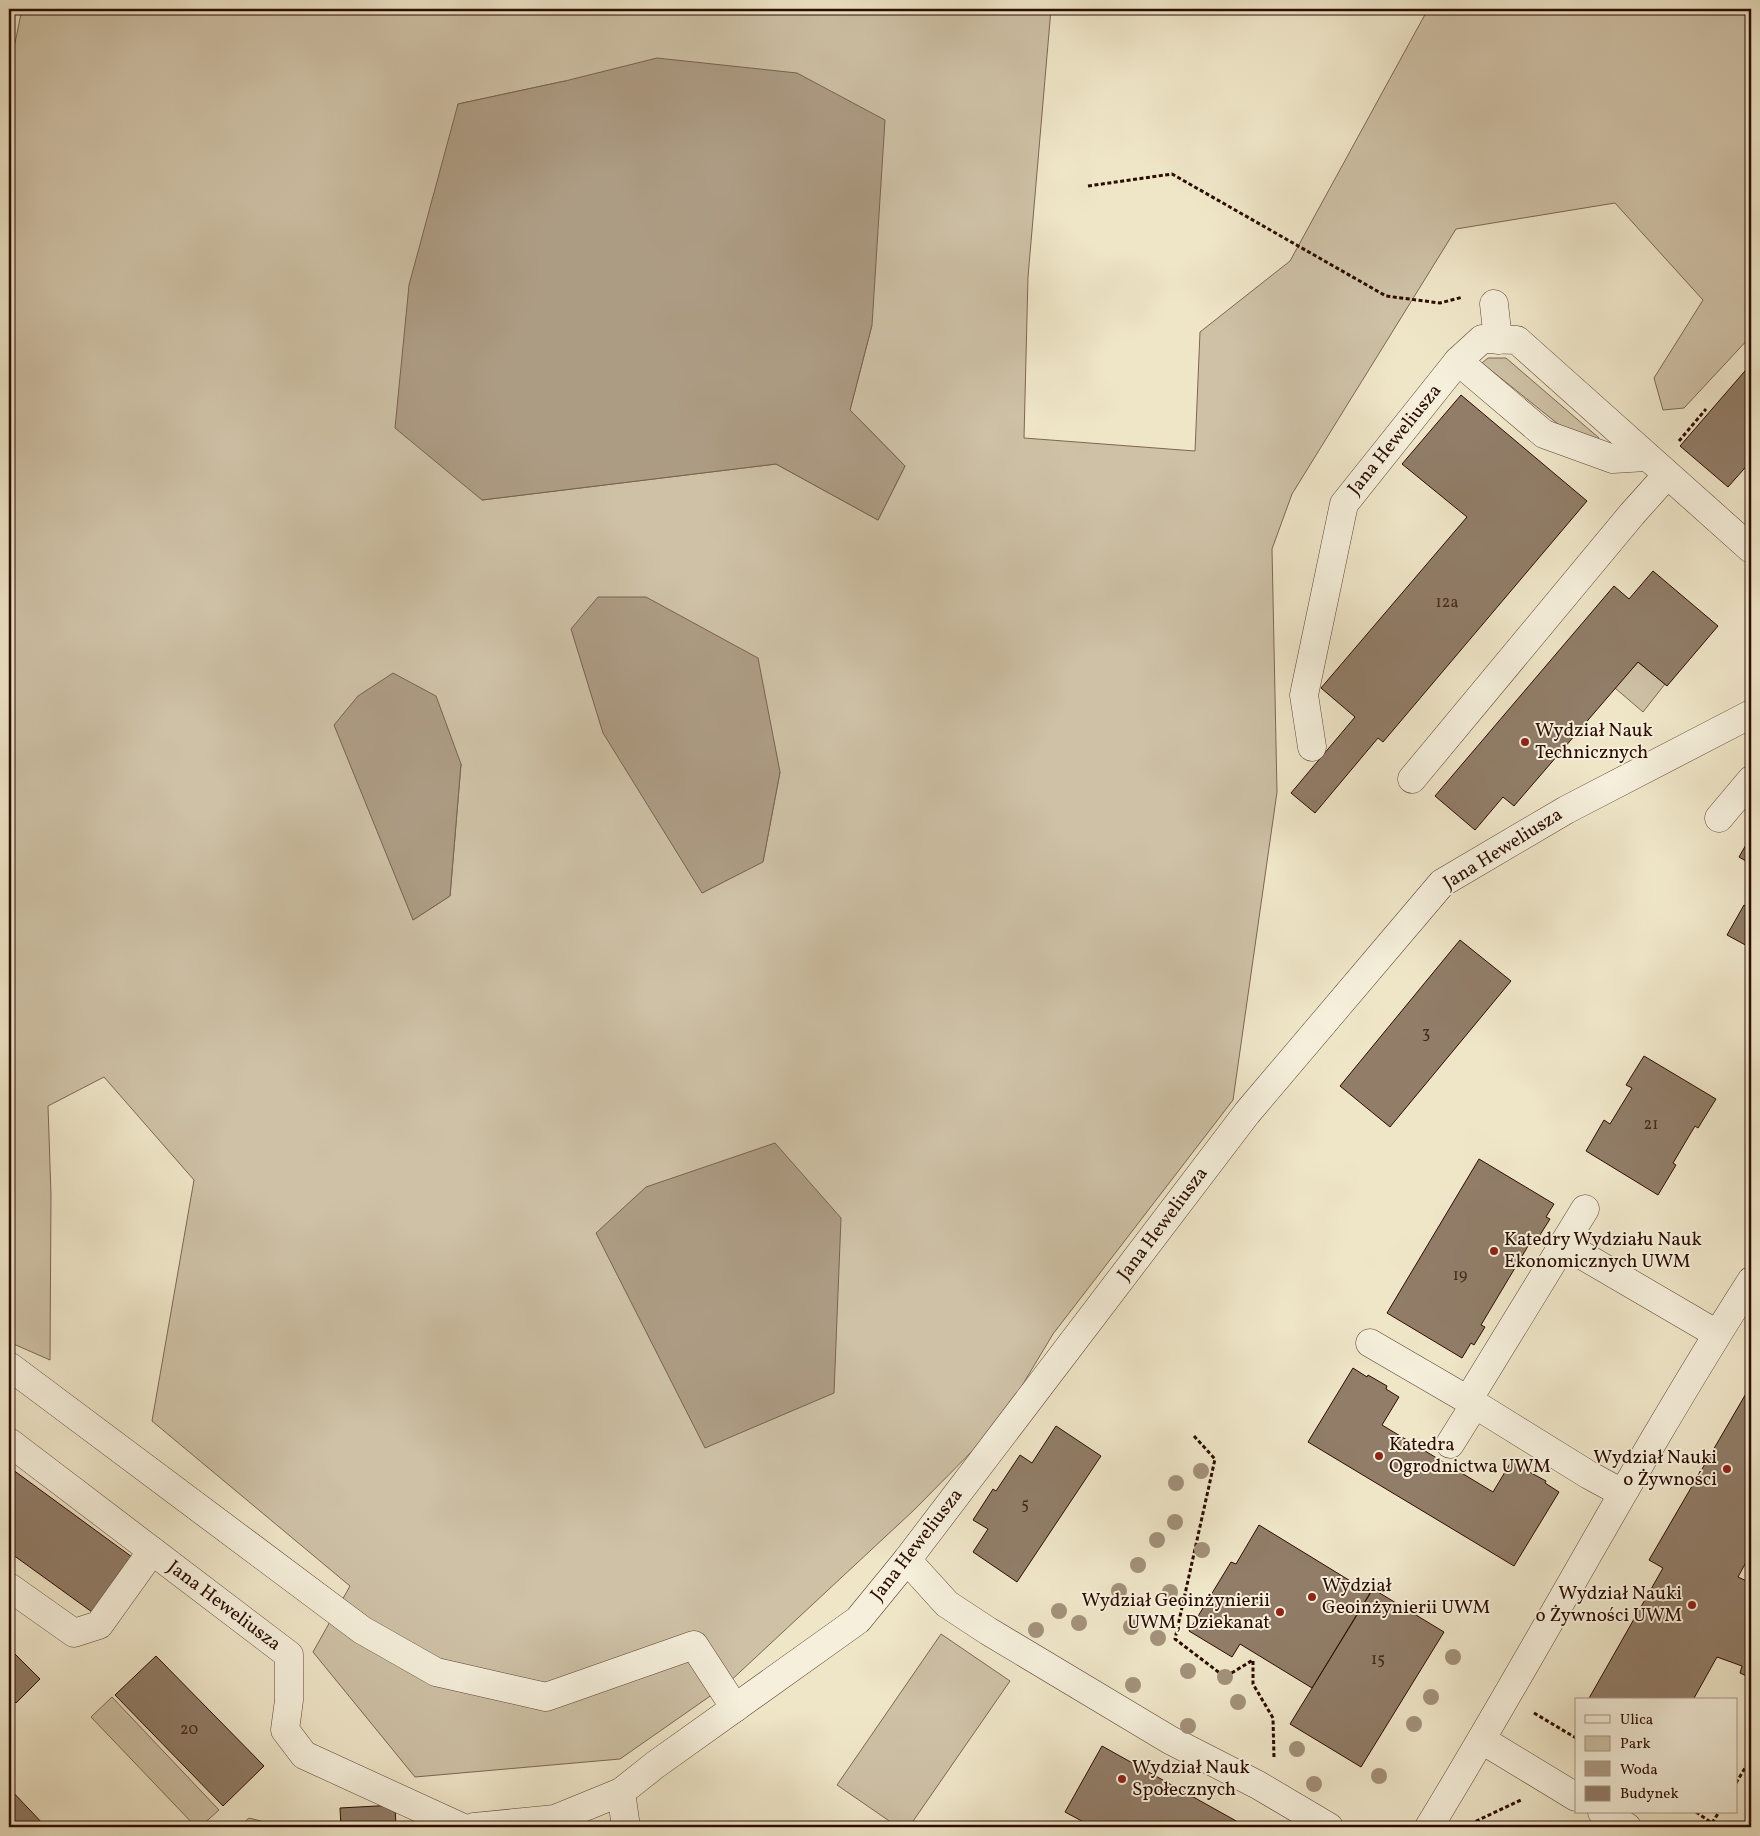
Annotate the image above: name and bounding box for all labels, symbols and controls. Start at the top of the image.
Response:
street label: Jana Heweliusza [1342,379,1448,501]
house number: 12a [1436,592,1458,614]
place label: Wydział Nauk Technicznych [1535,718,1653,766]
marker: Wydział Nauk Technicznych [1519,736,1531,748]
street label: Jana Heweliusza [1438,802,1568,896]
house number: 3 [1422,1023,1430,1045]
house number: 21 [1644,1114,1658,1136]
street label: Jana Heweliusza [1112,1162,1214,1286]
place label: Katedry Wydziału Nauk Ekonomicznych UWM [1504,1227,1702,1275]
marker: Katedry Wydziału Nauk Ekonomicznych UWM [1488,1245,1500,1257]
house number: 19 [1453,1265,1467,1287]
place label: Katedra Ogrodnictwa UWM [1389,1432,1551,1480]
place label: Wydział Nauki o Żywności [1593,1445,1717,1493]
marker: Katedra Ogrodnictwa UWM [1373,1450,1385,1462]
marker: Wydział Nauki o Żywności [1721,1463,1733,1475]
street label: Jana Heweliusza [865,1483,969,1607]
house number: 5 [1021,1494,1029,1516]
street label: Jana Heweliusza [162,1555,286,1657]
place label: Wydział Geoinżynierii UWM [1322,1573,1490,1621]
place label: Wydział Nauki o Żywności UWM [1535,1581,1682,1629]
place label: Wydział Geoinżynierii UWM, Dziekanat [1081,1588,1270,1636]
marker: Wydział Geoinżynierii UWM [1306,1591,1318,1603]
marker: Wydział Nauki o Żywności UWM [1686,1599,1698,1611]
marker: Wydział Geoinżynierii UWM, Dziekanat [1274,1606,1286,1618]
house number: 15 [1371,1649,1385,1671]
legend [1575,1698,1738,1814]
text: Ulica [1620,1710,1653,1731]
house number: 20 [180,1719,198,1741]
text: Park [1620,1734,1651,1755]
place label: Wydział Nauk Społecznych [1132,1755,1250,1803]
text: Woda [1620,1760,1658,1781]
marker: Wydział Nauk Społecznych [1116,1773,1128,1785]
text: Budynek [1620,1784,1679,1805]

